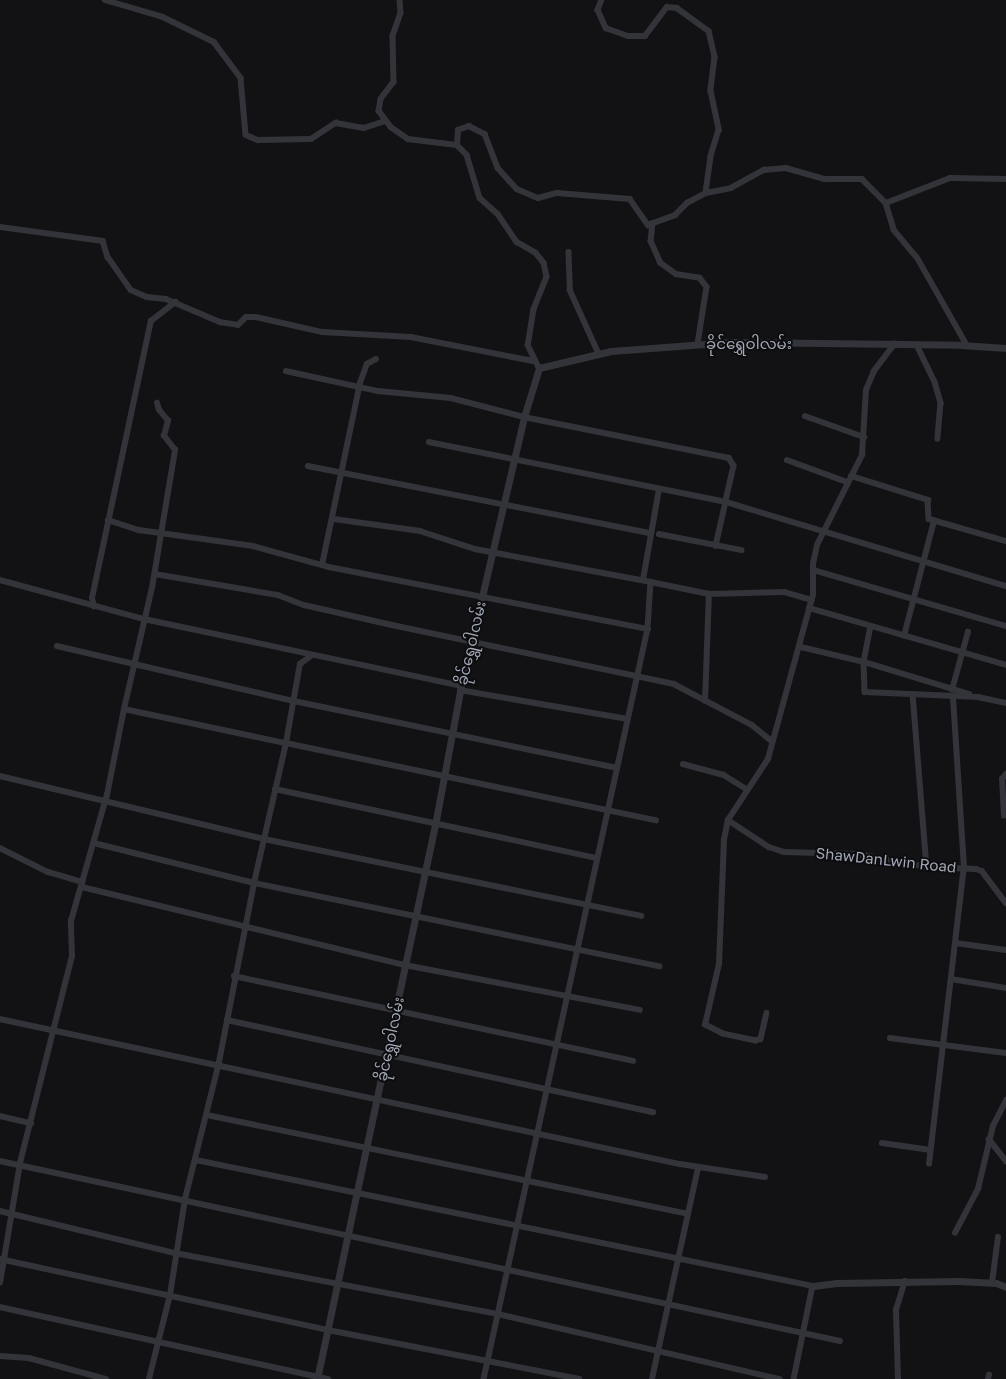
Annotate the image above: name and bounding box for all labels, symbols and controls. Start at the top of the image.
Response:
street label: ခိုင်ရွှေဝါလမ်း [706,335,792,353]
street label: ခိုင်ရွှေဝါလမ်း [453,599,489,687]
street label: ShawDanLwin Road [815,844,957,876]
street label: ခိုင်ရွှေဝါလမ်း [372,995,408,1083]

